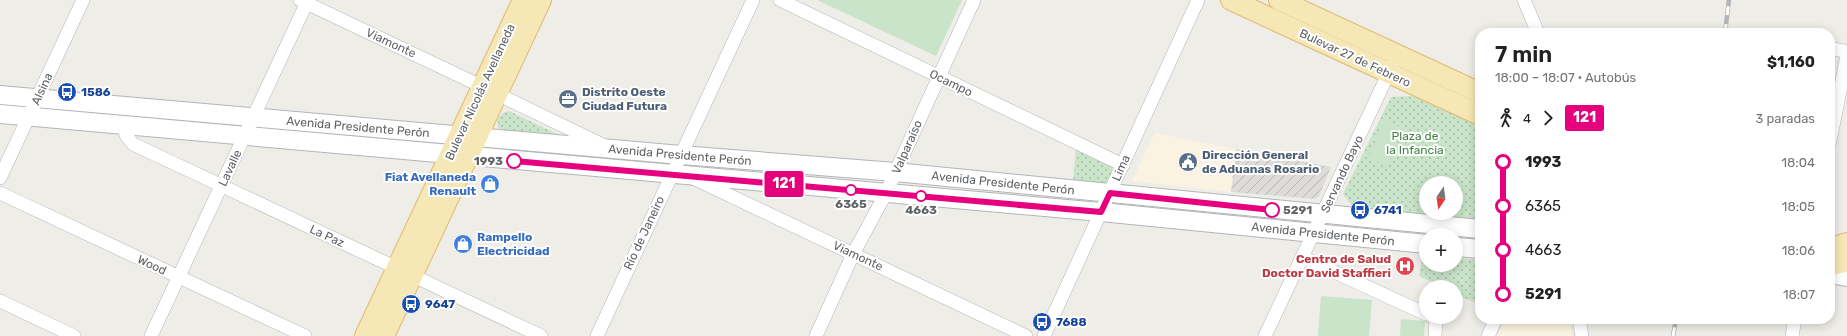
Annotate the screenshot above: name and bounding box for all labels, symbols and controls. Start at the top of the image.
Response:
street label: Bulevar Nicolás Avellaneda [442,22,518,162]
street label: Viamonte [364,25,418,61]
street label: Bulevar 27 de Febrero [1297,26,1413,90]
text: 7 min [1495,41,1552,68]
text: $1,160 [1767,53,1815,71]
street label: Ocampo [927,67,975,99]
text: 18:00 – 18:07 · Autobús [1495,70,1636,85]
street label: Alsina [28,71,56,107]
bus stop icon: 1586 [56,81,78,103]
place label: 1586 [81,85,111,99]
place label: Distrito Oeste Ciudad Futura [582,85,667,113]
office icon: Distrito Oeste Ciudad Futura [557,88,579,110]
icon: walk [1495,107,1517,129]
icon: forward [1537,107,1559,129]
text: 121 [1573,109,1596,126]
text: 4 [1523,111,1531,126]
text: 3 paradas [1756,111,1815,126]
street label: Avenida Presidente Perón [286,114,430,140]
street label: Valparaíso [889,118,925,176]
park label: Plaza de la Infancia [1386,129,1444,157]
street label: Servando Bayo [1318,133,1366,215]
street label: Avenida Presidente Perón [608,142,752,168]
street label: Lavalle [215,147,245,189]
place label: Dirección General de Aduanas Rosario [1202,148,1319,176]
public building icon: Dirección General de Aduanas Rosario [1177,151,1199,173]
marker: 1993 [506,153,522,169]
street label: Lima [1109,153,1133,183]
text: 1993 [1525,153,1561,171]
place label: 1993 [474,154,503,168]
text: 18:04 [1782,155,1815,170]
street label: Avenida Presidente Perón [931,169,1075,197]
place label: Fiat Avellaneda Renault [385,170,476,198]
line badge: 121 [761,171,807,197]
shop icon: Fiat Avellaneda Renault [479,173,501,195]
text: 121 [772,175,796,192]
north arrow [1419,176,1463,220]
map controls [1419,176,1463,324]
marker: 6365 [845,184,857,196]
marker: 4663 [915,190,927,202]
street label: Río de Janeiro [621,194,667,272]
place label: 6365 [835,197,867,211]
text: 6365 [1525,197,1561,215]
bus stop icon: 6741 [1349,199,1371,221]
text: 18:05 [1782,199,1815,214]
marker: 5291 [1264,202,1280,218]
place label: 4663 [905,203,937,217]
place label: 5291 [1283,203,1312,217]
place label: 6741 [1374,203,1402,217]
street label: Avenida Presidente Perón [1251,220,1395,248]
street label: La Paz [307,222,347,250]
button: + [1419,228,1463,272]
place label: Rampello Electricidad [477,230,550,258]
shop icon: Rampello Electricidad [452,233,474,255]
street label: Viamonte [831,238,885,274]
text: 4663 [1525,241,1561,259]
text: 18:06 [1782,243,1815,258]
street label: Wood [135,252,169,278]
place label: Centro de Salud Doctor David Staffieri [1262,252,1391,280]
hospital icon: Centro de Salud Doctor David Staffieri [1394,255,1416,277]
button: − [1419,280,1463,324]
text: 5291 [1525,285,1562,303]
text: 18:07 [1783,287,1815,302]
bus stop icon: 9647 [400,293,422,315]
place label: 9647 [425,297,455,311]
bus stop icon: 7688 [1031,311,1053,333]
place label: 7688 [1056,315,1087,329]

